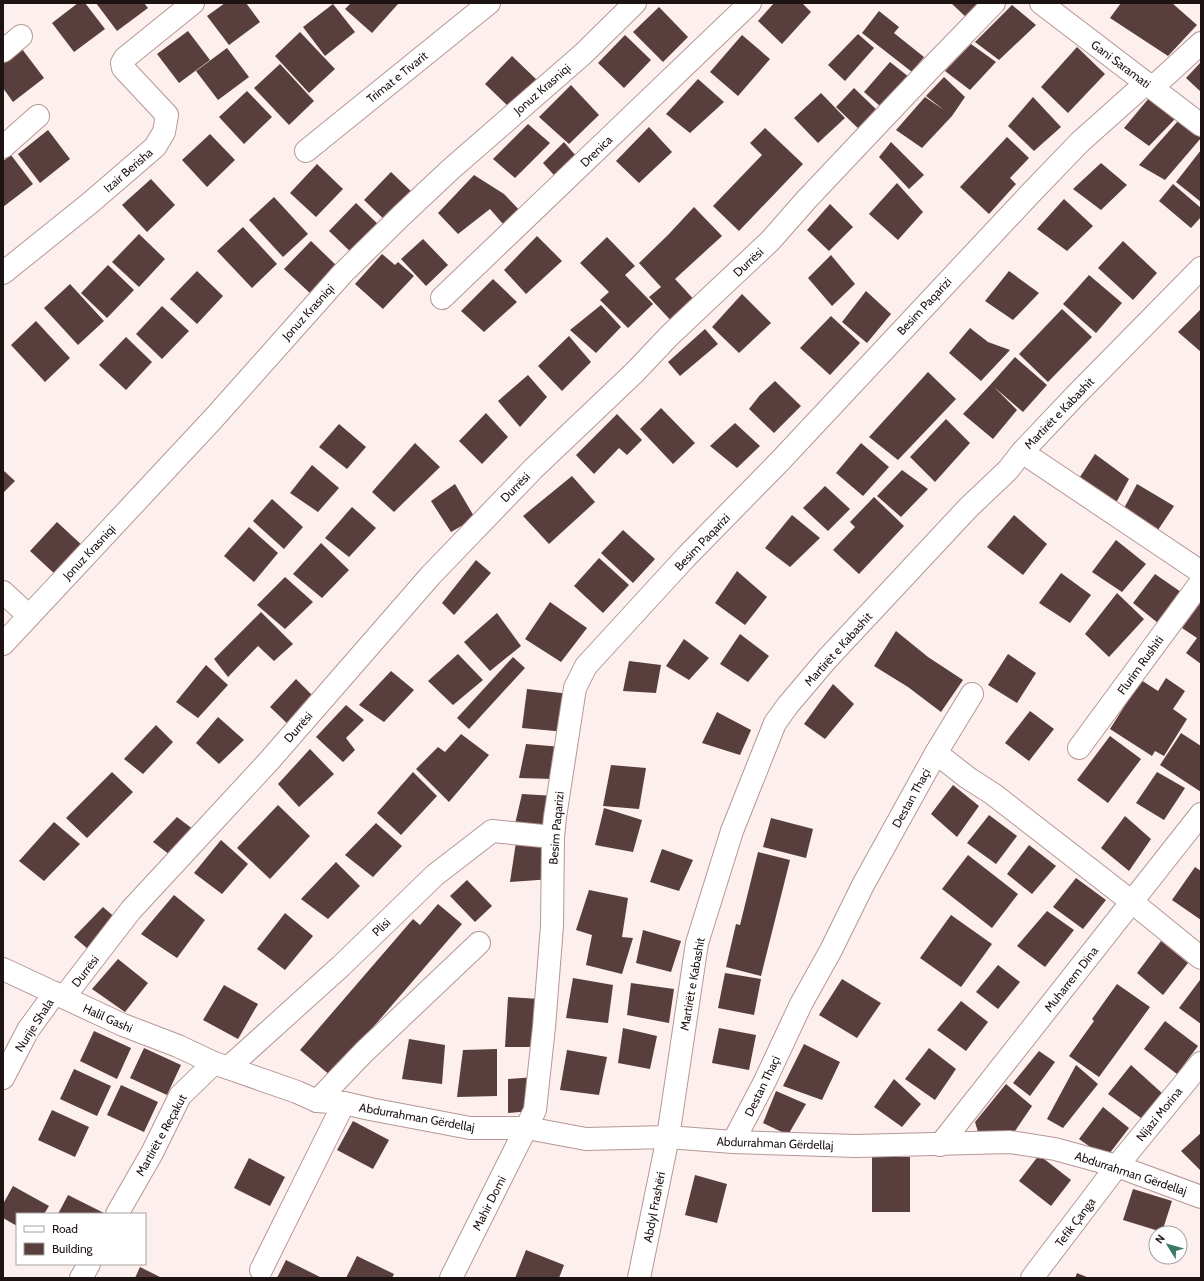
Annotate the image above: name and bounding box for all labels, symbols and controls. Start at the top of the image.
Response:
street label: Gani Saramati [1088,37,1154,91]
street label: Trimat e Tivarit [363,48,431,106]
street label: Jonuz Krasniqi [510,60,574,118]
street label: Drenica [577,132,615,170]
street label: Izair Berisha [100,144,156,195]
street label: Durrësi [730,244,766,280]
street label: Besim Paqarizi [893,274,955,338]
street label: Jonuz Krasniqi [278,281,337,344]
street label: Martirët e Kabashit [1021,374,1097,452]
street label: Durrësi [497,469,533,505]
street label: Besim Paqarizi [671,510,733,574]
street label: Jonuz Krasniqi [59,521,119,584]
street label: Martirët e Kabashit [801,609,875,689]
street label: Flurim Rushiti [1114,633,1166,697]
street label: Durrësi [281,708,315,746]
street label: Destan Thaçi [889,766,933,830]
street label: Besim Paqarizi [545,791,567,865]
street label: Plisi [369,915,393,939]
street label: Martirët e Kabashit [676,936,708,1032]
street label: Muharrem Dina [1041,943,1101,1015]
street label: Durrësi [68,952,102,990]
street label: Nurije Shala [11,996,57,1054]
street label: Halil Gashi [81,1000,135,1036]
street label: Destan Thaçi [741,1053,783,1119]
street label: Nijazi Morina [1133,1084,1185,1144]
street label: Martirët e Reçakut [132,1091,190,1179]
street label: Abdurrahman Gërdellaj [358,1099,476,1135]
street label: Abdurrahman Gërdellaj [716,1133,834,1153]
street label: Abdurrahman Gërdellaj [1073,1148,1189,1198]
street label: Abdyl Frashëri [640,1170,668,1244]
street label: Mahir Domi [469,1173,509,1233]
street label: Tefik Çanga [1052,1194,1099,1250]
legend [16,1213,146,1265]
text: Road [52,1221,78,1236]
north arrow [1148,1225,1188,1265]
text: N [1152,1232,1168,1246]
text: Building [52,1241,94,1256]

